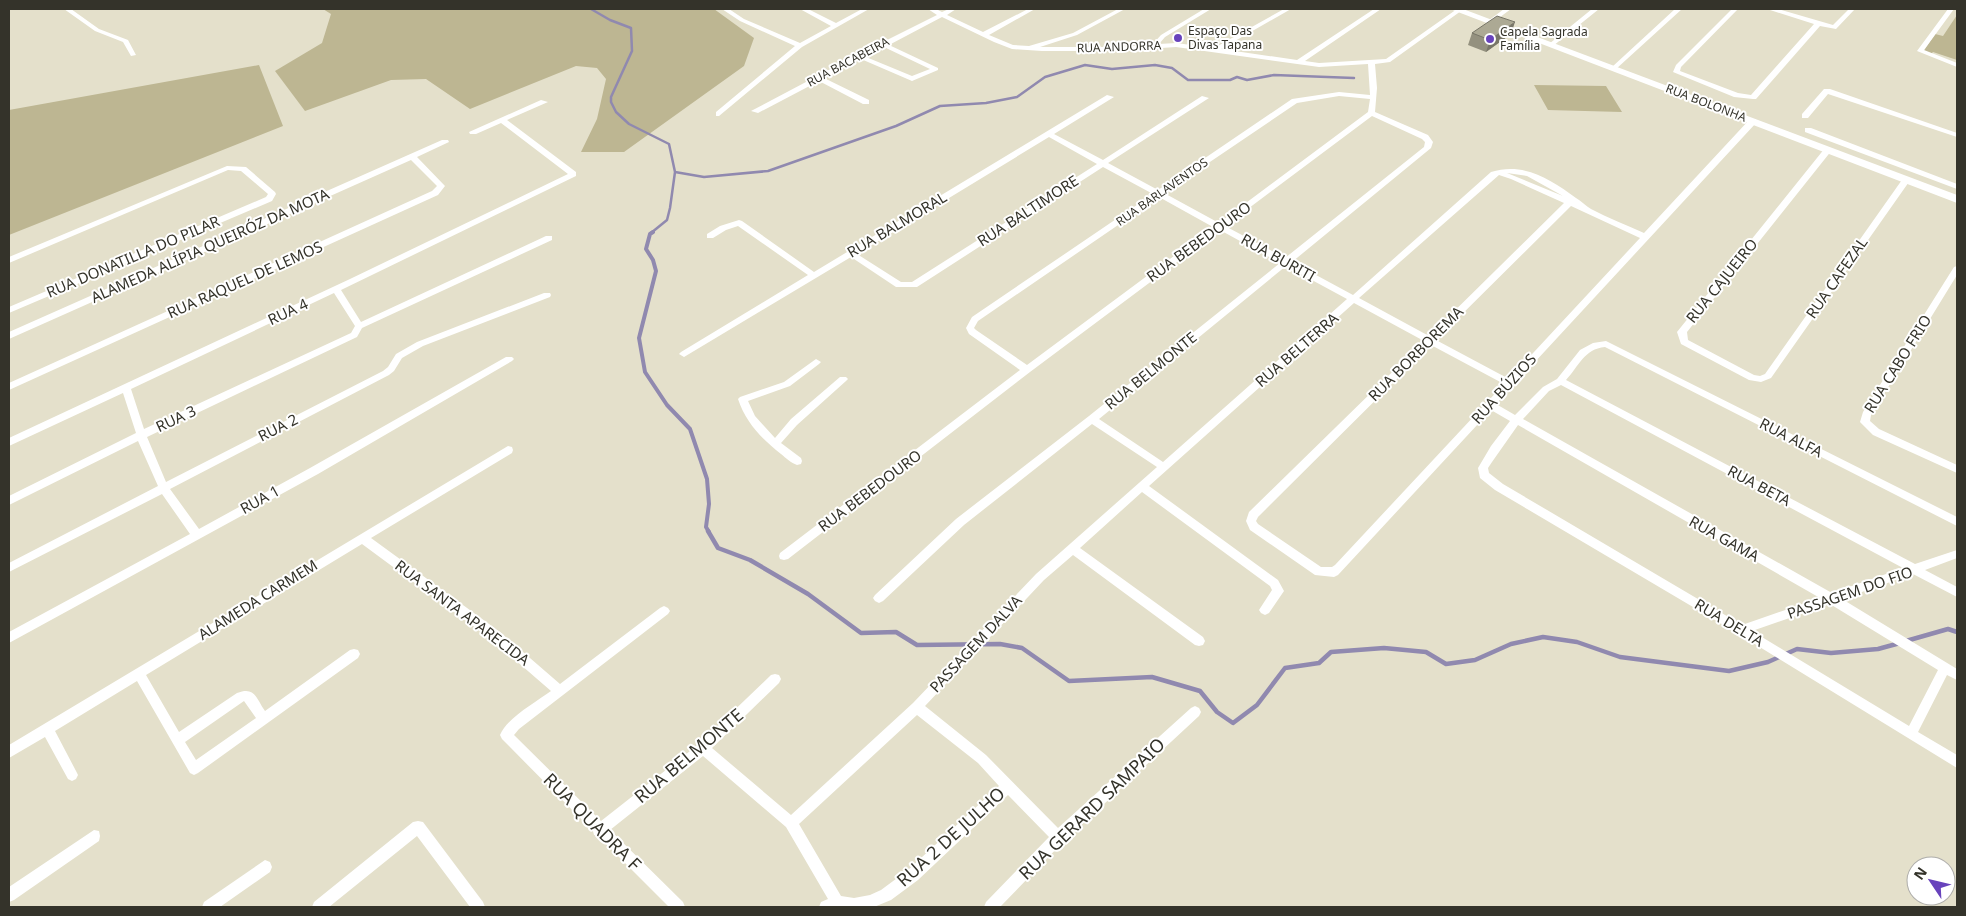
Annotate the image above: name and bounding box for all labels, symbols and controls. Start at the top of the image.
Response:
place label: Espaço Das Divas Tapana [1188,22,1262,53]
place label: Capela Sagrada Família [1500,23,1588,54]
marker: Espaço Das Divas Tapana [1172,32,1184,44]
street label: RUA BACABEIRA [804,33,892,90]
marker: Capela Sagrada Família [1484,33,1496,45]
street label: RUA ANDORRA [1077,37,1162,56]
street label: RUA BOLONHA [1663,79,1749,126]
street label: RUA BARLAVENTOS [1112,153,1211,230]
street label: RUA BALTIMORE [973,170,1082,250]
street label: ALAMEDA ALÍPIA QUEIRÓZ DA MOTA [87,183,332,307]
street label: RUA BALMORAL [843,186,950,262]
street label: RUA BEBEDOURO [1142,197,1255,286]
street label: RUA DONATILLA DO PILAR [43,210,223,302]
street label: RUA BURITI [1238,228,1319,286]
street label: RUA CAFEZAL [1801,233,1872,322]
street label: RUA CAJUEIRO [1681,234,1761,327]
street label: RUA RAQUEL DE LEMOS [164,236,325,322]
street label: RUA 4 [264,293,311,329]
street label: RUA BORBOREMA [1363,301,1467,405]
street label: RUA BELTERRA [1250,307,1343,391]
street label: RUA CABO FRIO [1859,311,1935,416]
street label: RUA BELMONTE [1100,327,1201,414]
street label: RUA BÚZIOS [1466,349,1540,428]
street label: RUA 3 [152,400,199,436]
street label: RUA 2 [254,409,301,446]
street label: RUA ALFA [1757,413,1827,462]
street label: RUA BEBEDOURO [814,445,925,536]
street label: RUA BETA [1724,460,1795,510]
street label: RUA 1 [236,480,283,518]
street label: RUA GAMA [1686,511,1764,566]
street label: ALAMEDA CARMEM [194,554,321,644]
street label: RUA SANTA APARECIDA [391,555,534,670]
street label: PASSAGEM DO FIO [1784,561,1915,623]
street label: PASSAGEM DALVA [925,590,1026,696]
street label: RUA DELTA [1691,594,1768,651]
street label: RUA BELMONTE [629,702,748,808]
street label: RUA GERARD SAMPAIO [1013,732,1170,884]
street label: RUA QUADRA F [539,767,647,875]
street label: RUA 2 DE JULHO [891,781,1010,891]
north arrow [1906,856,1956,906]
text: N [1909,863,1931,883]

